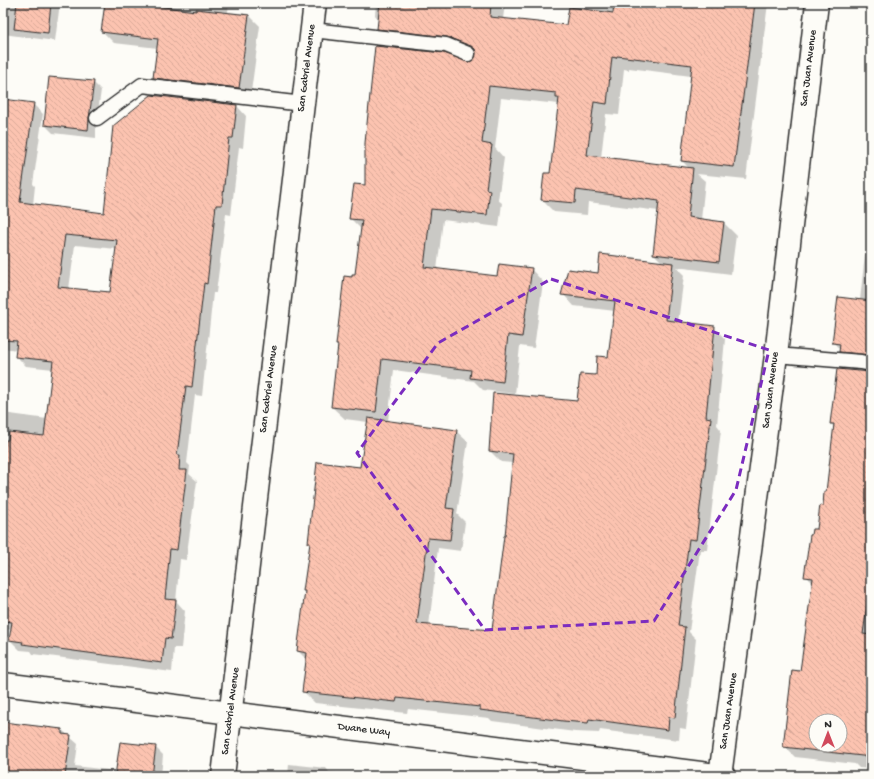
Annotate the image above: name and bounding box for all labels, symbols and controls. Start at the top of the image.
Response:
street label: San Gabriel Avenue [296,23,318,112]
street label: San Juan Avenue [798,29,820,107]
street label: San Gabriel Avenue [258,344,280,433]
street label: San Juan Avenue [760,351,782,429]
street label: San Gabriel Avenue [220,666,242,755]
street label: San Juan Avenue [718,672,740,750]
north arrow [808,713,848,753]
text: N [824,719,832,731]
street label: Duane Way [336,721,392,739]

